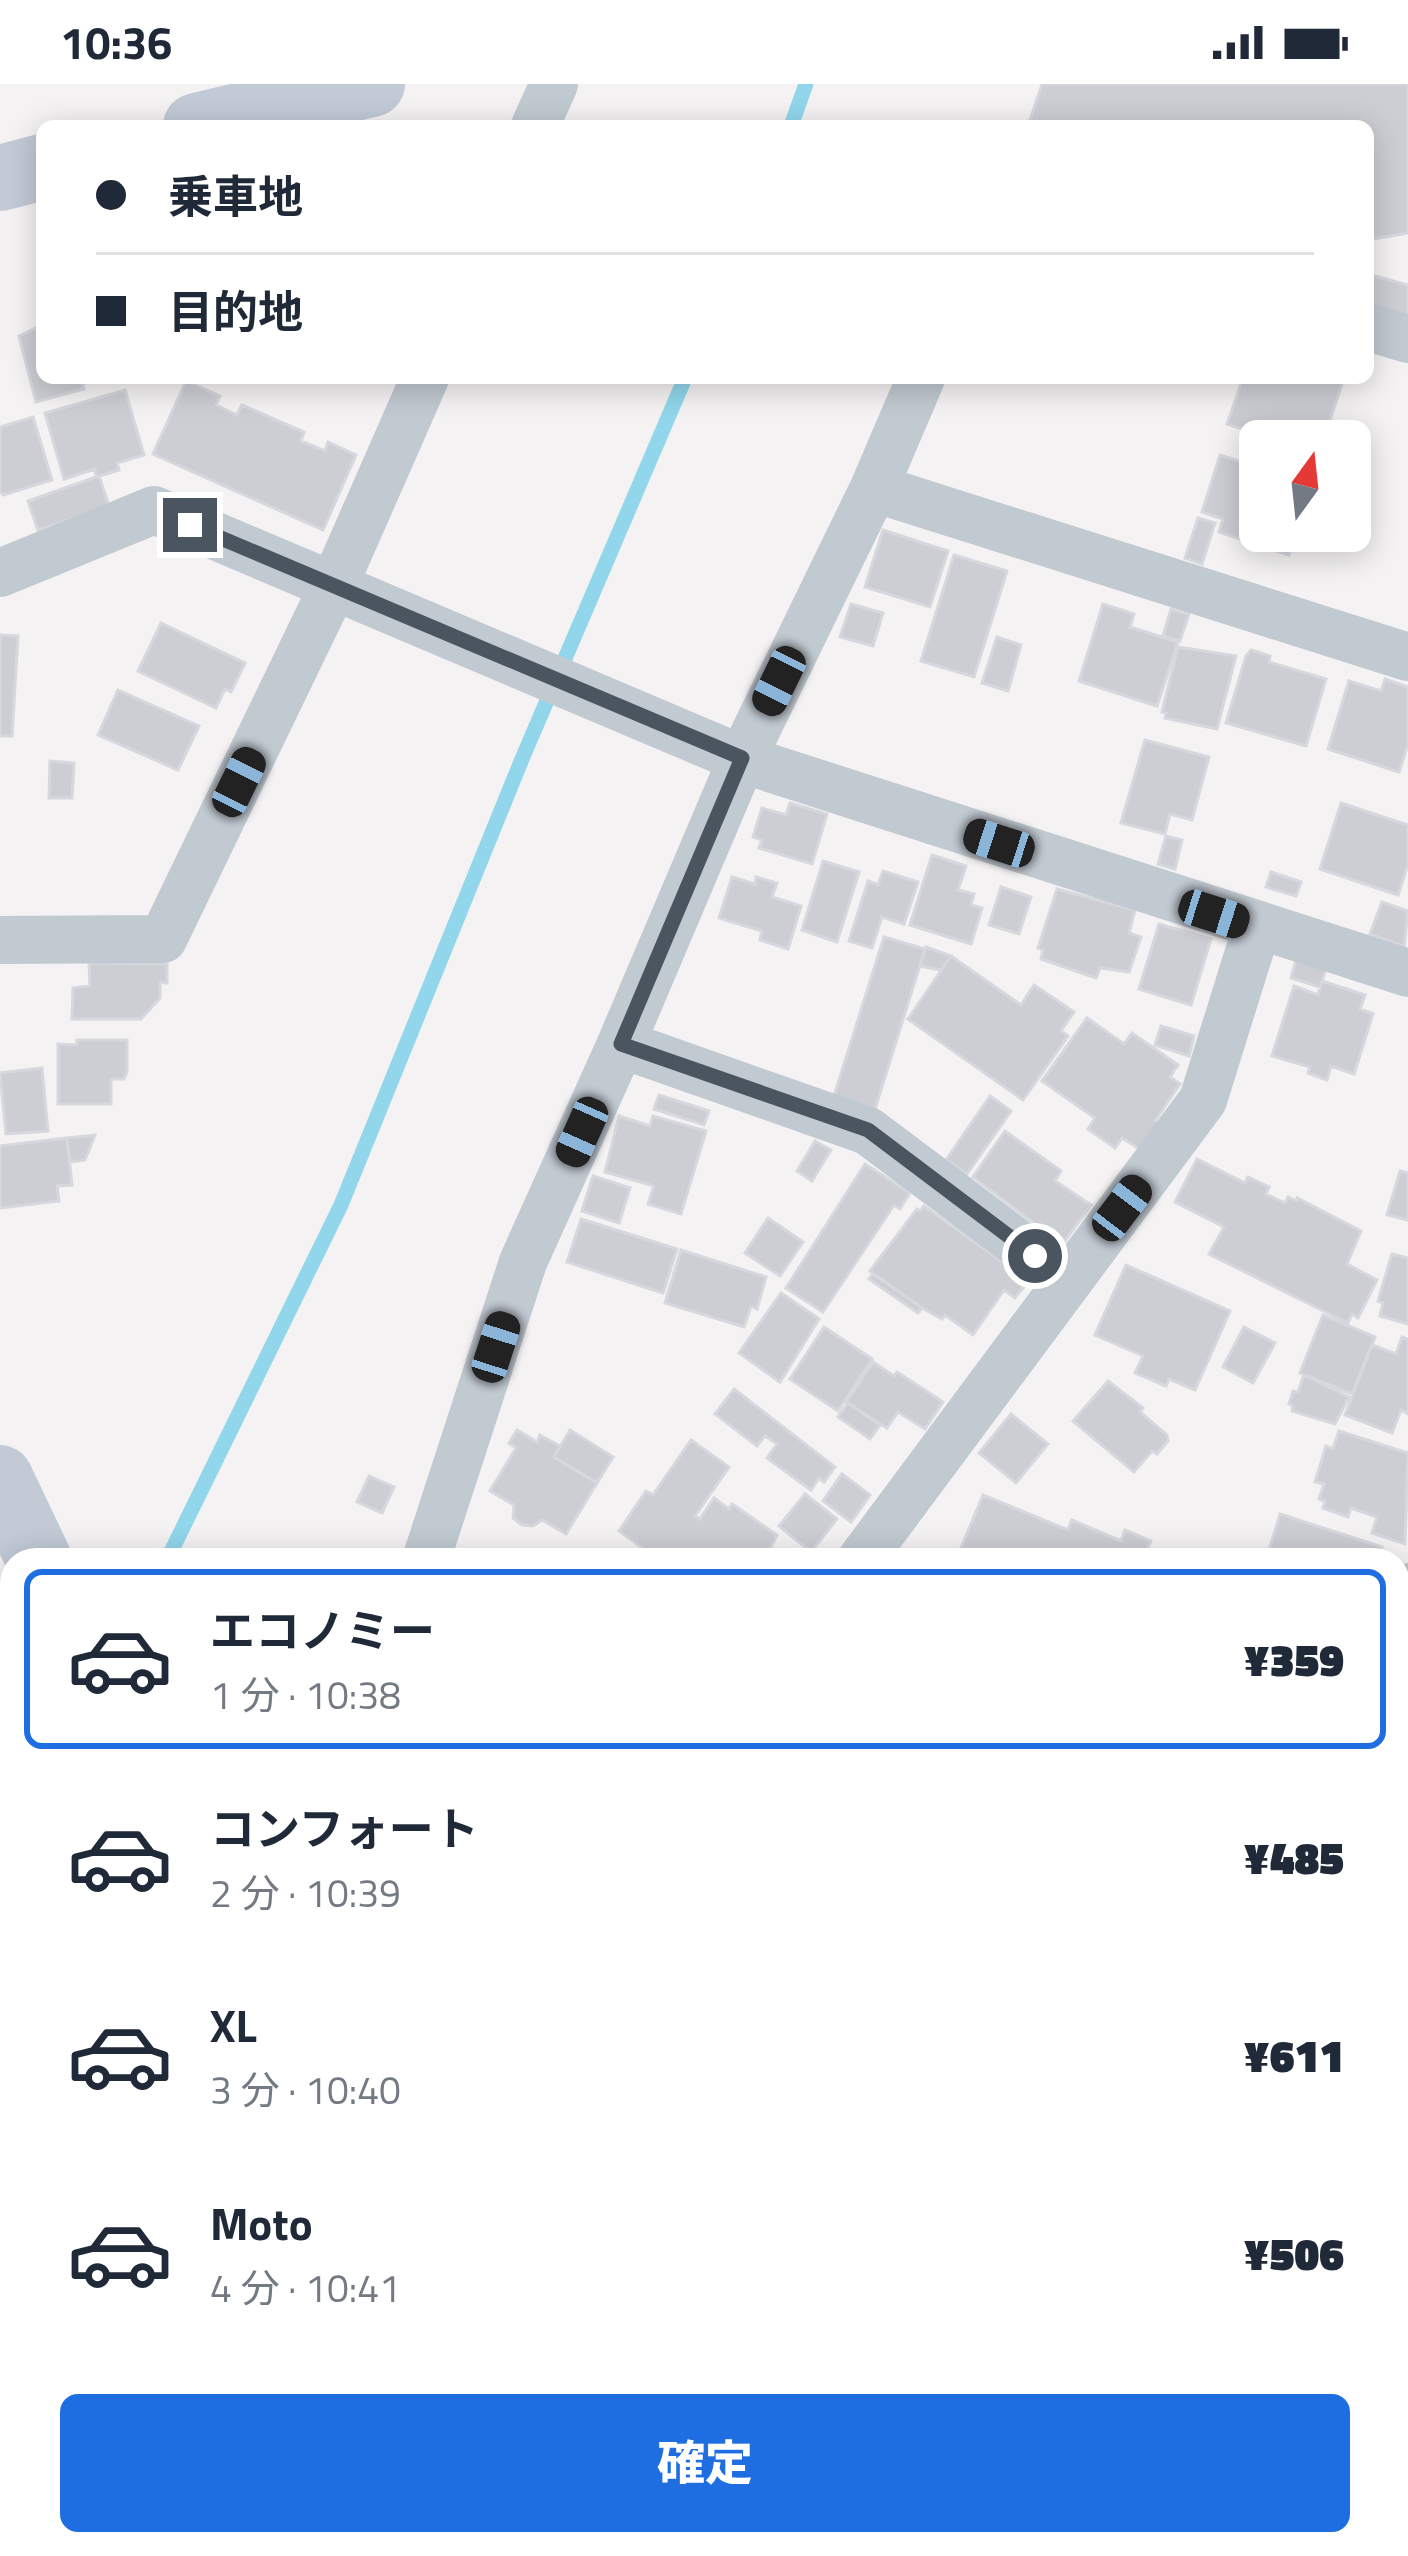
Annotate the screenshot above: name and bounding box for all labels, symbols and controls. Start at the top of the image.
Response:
text: 10:36 [60,8,172,76]
text: 乗車地 [168,162,303,230]
text: 目的地 [168,277,303,345]
north arrow [1239,420,1371,552]
map controls [1239,420,1371,552]
route end [163,498,217,552]
car [747,641,811,721]
car [207,742,271,822]
car [959,815,1039,871]
car [1174,886,1254,942]
car [551,1092,613,1172]
car [1086,1168,1158,1248]
route start [1008,1229,1062,1283]
car [468,1307,524,1387]
text: エコノミー [210,1596,435,1664]
icon: car [66,1605,174,1713]
text: ¥359 [1244,1625,1344,1693]
text: 1 分 · 10:38 [210,1665,401,1724]
text: コンフォート [210,1794,479,1862]
icon: car [66,1803,174,1911]
text: ¥485 [1244,1823,1344,1891]
text: 2 分 · 10:39 [210,1863,401,1922]
text: XL [210,1991,257,2059]
icon: car [66,2001,174,2109]
text: ¥611 [1244,2021,1344,2089]
text: 3 分 · 10:40 [210,2060,401,2119]
text: Moto [210,2189,313,2257]
icon: car [66,2199,174,2307]
text: ¥506 [1244,2219,1344,2287]
text: 4 分 · 10:41 [210,2258,401,2317]
button: 確定 [60,2394,1350,2532]

